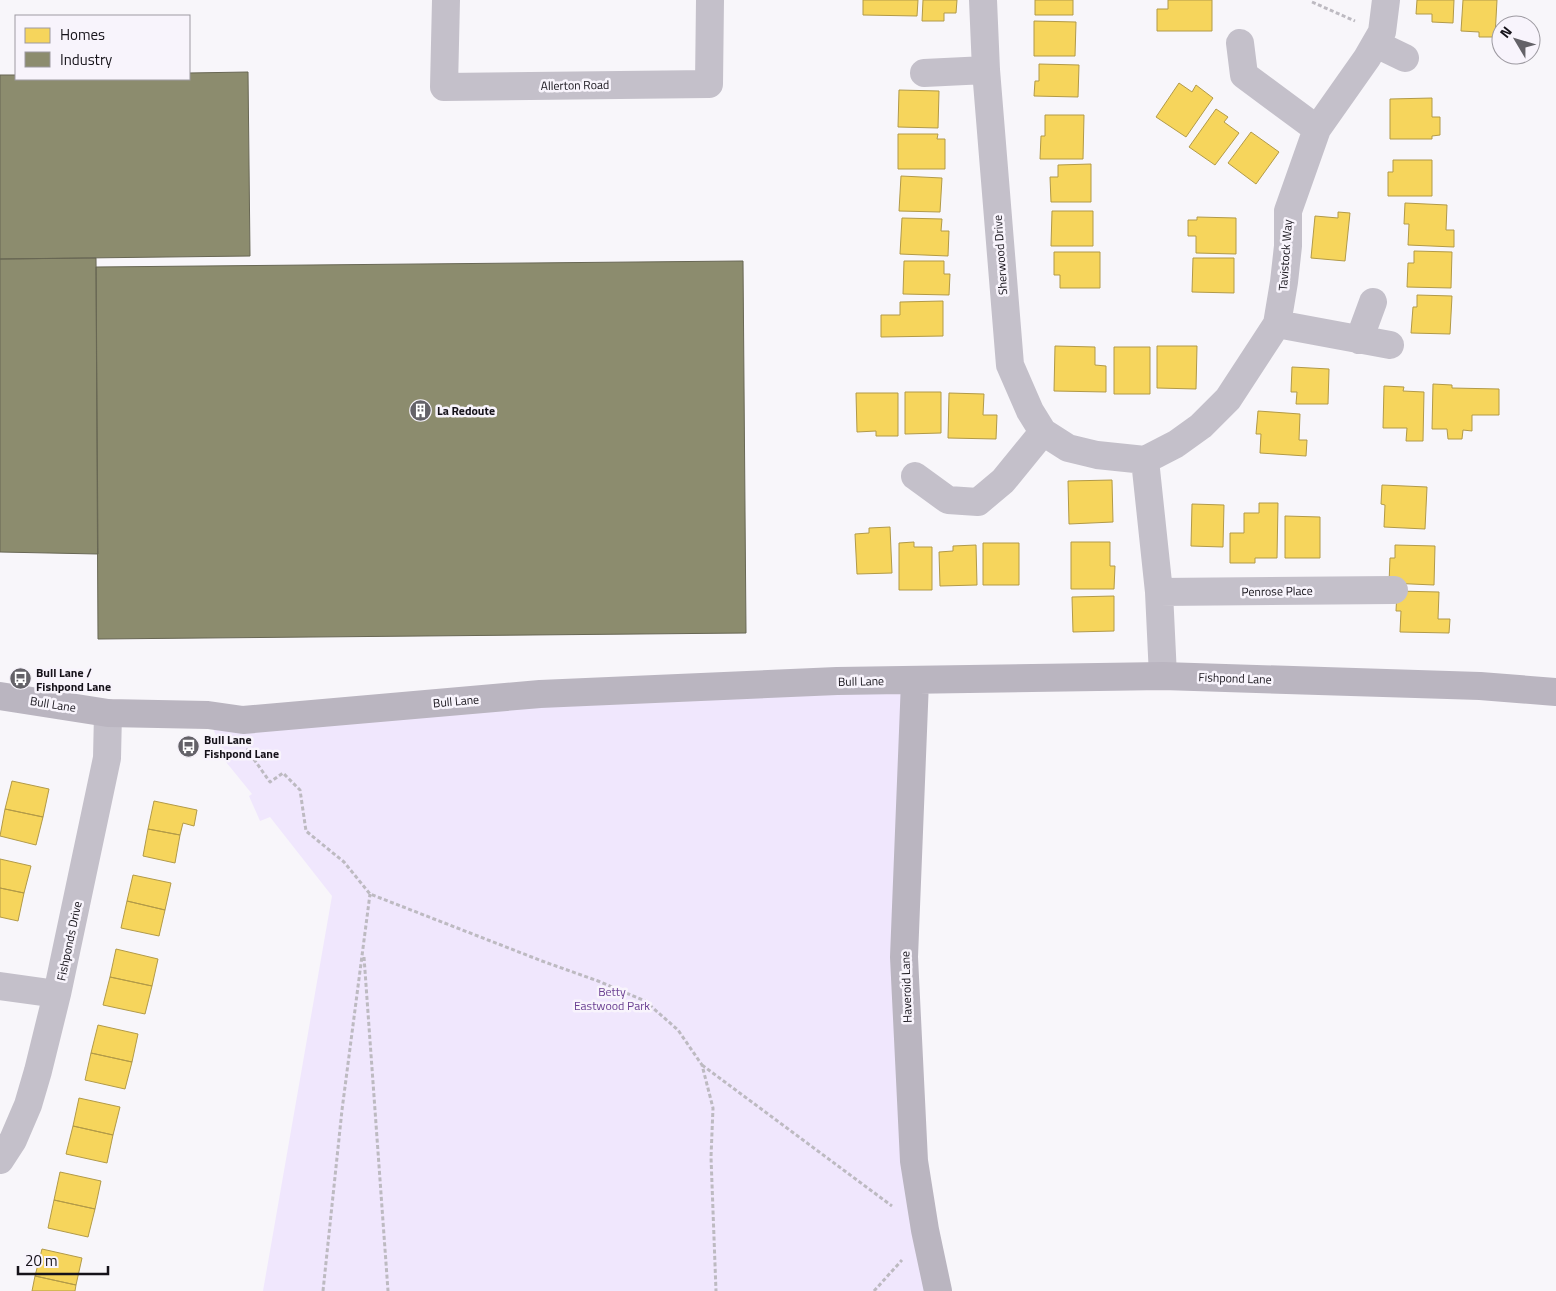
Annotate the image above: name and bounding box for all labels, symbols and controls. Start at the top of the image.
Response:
legend [15,15,190,80]
north arrow [1491,15,1541,65]
text: N [1494,21,1517,42]
text: Homes [60,23,105,46]
text: Industry [60,48,112,71]
street label: Allerton Road [541,75,609,95]
street label: Sherwood Drive [988,214,1012,296]
street label: Tavistock Way [1273,218,1297,291]
building icon: La Redoute [409,398,433,422]
place label: La Redoute [437,401,495,420]
street label: Penrose Place [1241,581,1313,601]
place label: Bull Lane / Fishpond Lane [36,663,111,696]
bus stop icon: Bull Lane / Fishpond Lane [8,667,32,691]
street label: Fishpond Lane [1198,667,1272,689]
street label: Bull Lane [838,671,884,691]
street label: Bull Lane [432,690,480,712]
street label: Bull Lane [29,691,77,717]
place label: Bull Lane Fishpond Lane [204,730,279,763]
bus stop icon: Bull Lane Fishpond Lane [176,734,200,758]
street label: Fishponds Drive [51,899,87,983]
street label: Haveroid Lane [895,951,917,1023]
park label: Betty Eastwood Park [574,982,650,1015]
scale bar [18,1244,108,1276]
text: 20 m [25,1249,58,1272]

